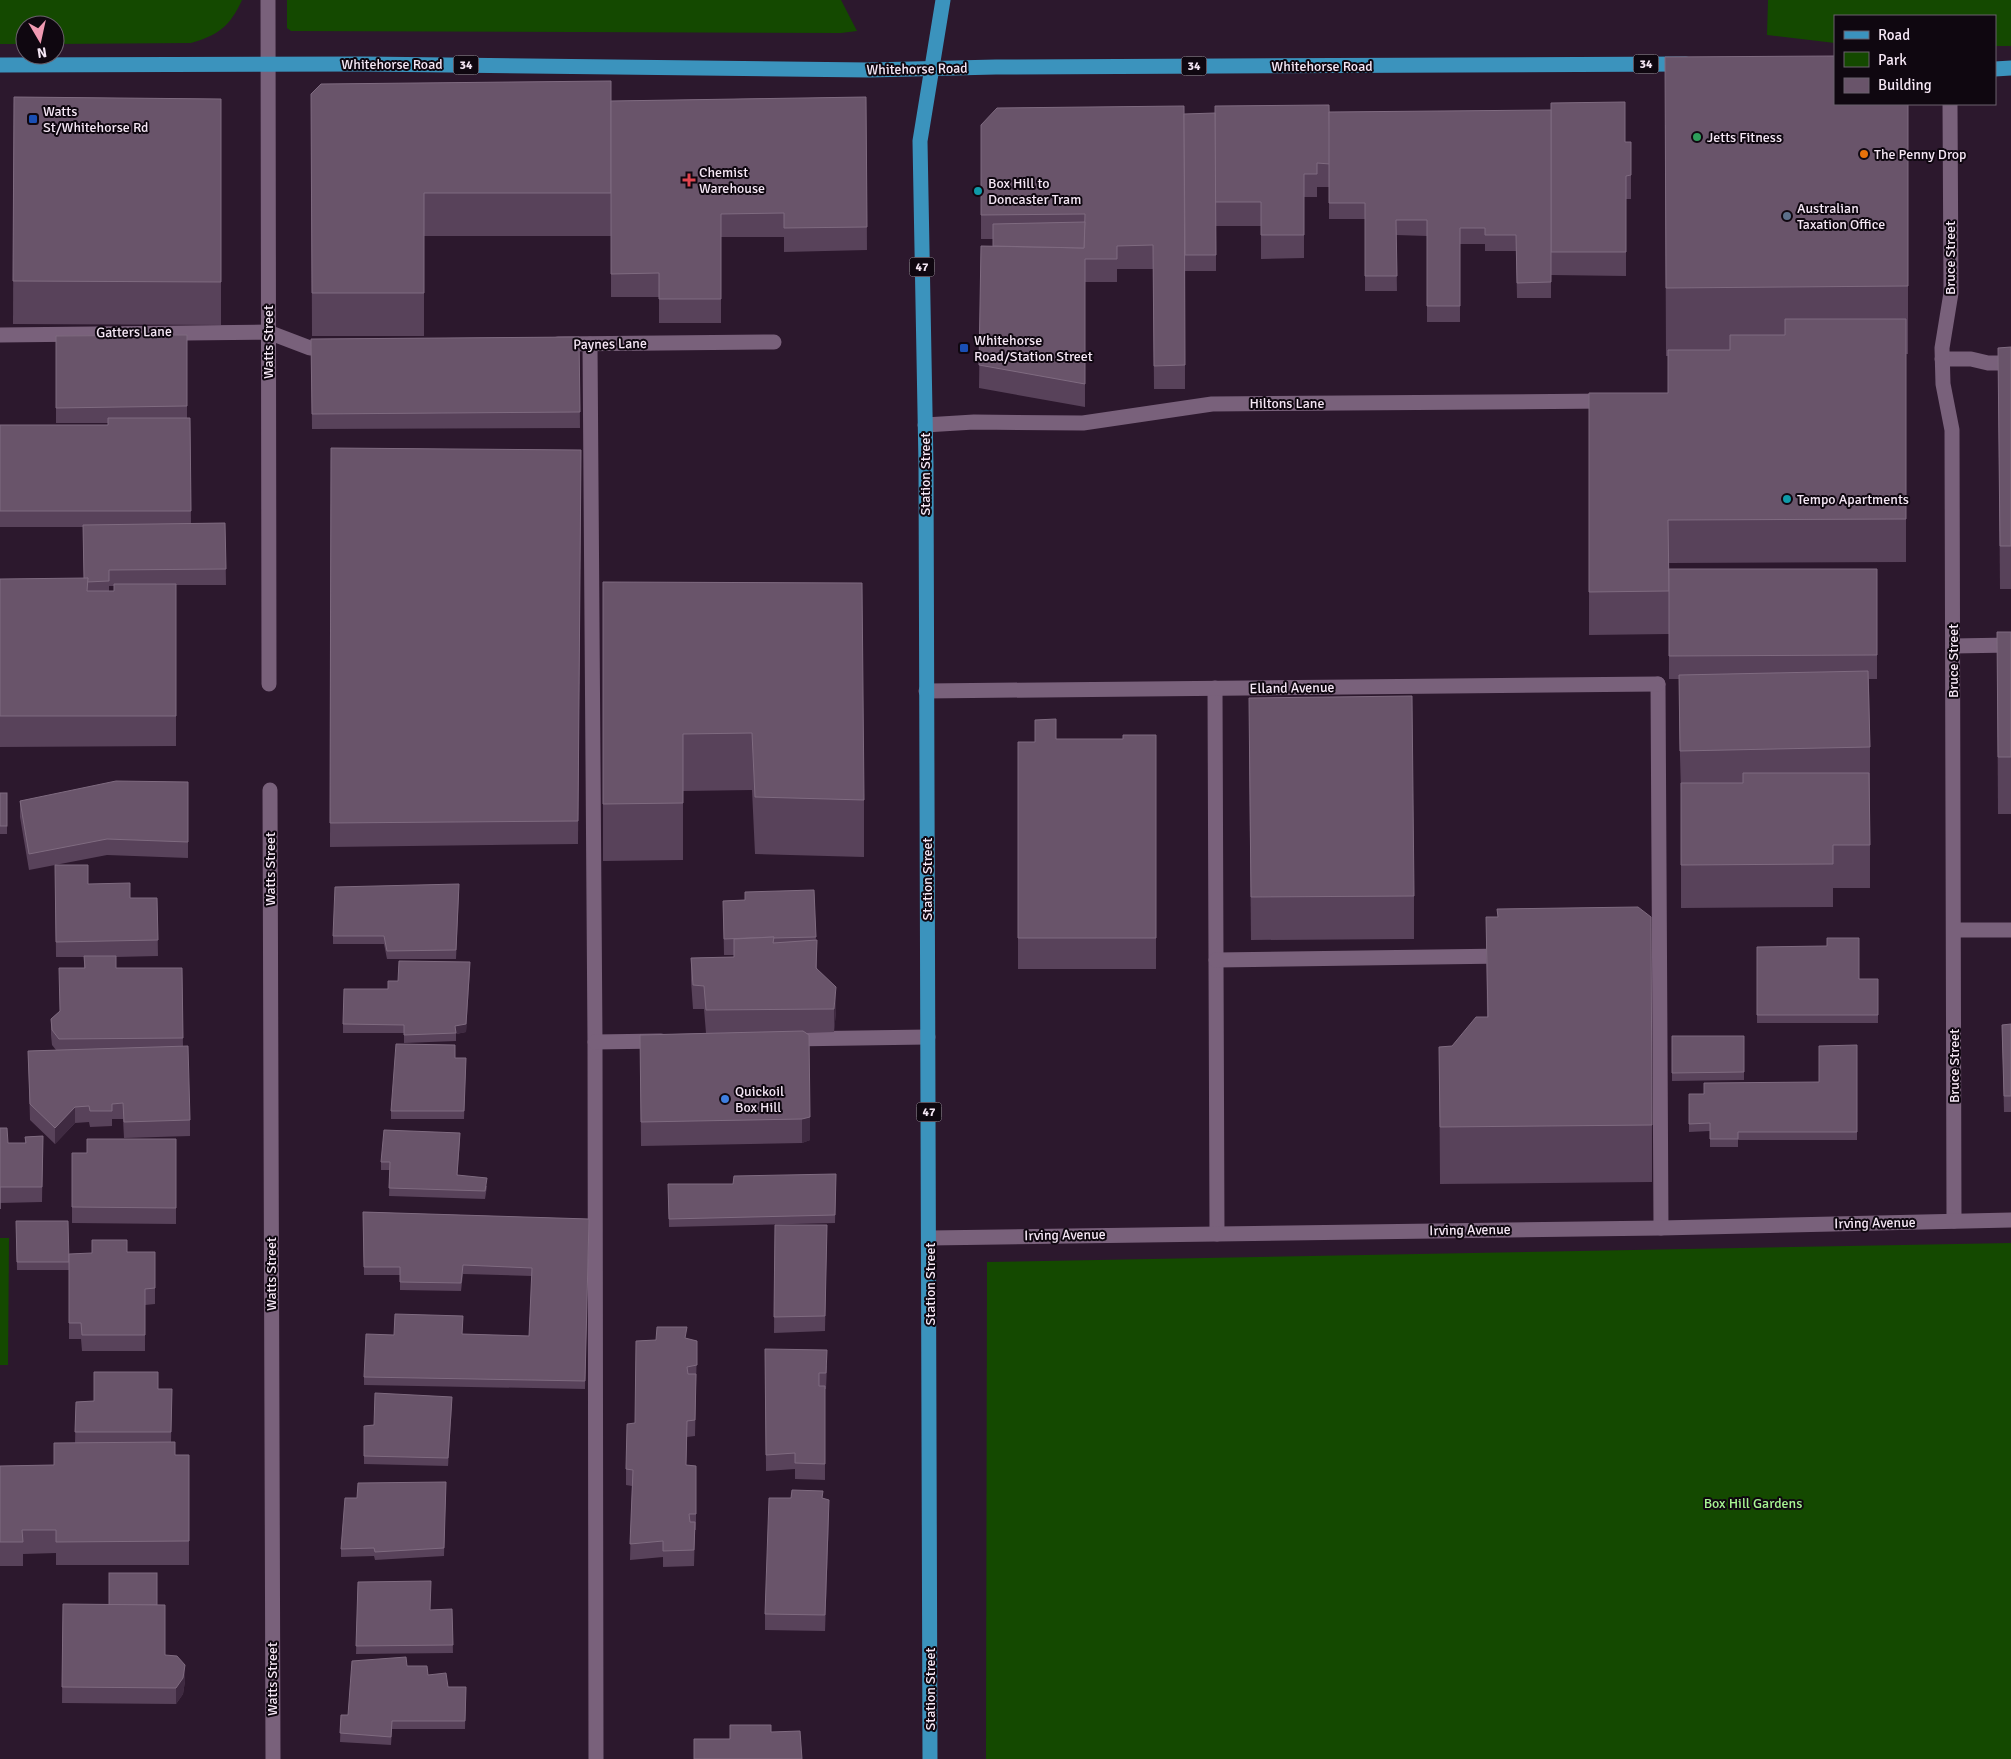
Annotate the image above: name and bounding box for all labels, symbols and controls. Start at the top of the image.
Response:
north arrow [15,15,65,65]
legend [1834,15,1996,105]
text: Road [1878,26,1910,44]
text: N [36,43,48,62]
text: Park [1878,51,1907,69]
road number: 34 [1634,54,1658,74]
street label: Whitehorse Road [341,56,443,73]
road number: 34 [454,56,478,74]
road number: 34 [1182,56,1206,76]
street label: Whitehorse Road [1271,58,1373,75]
street label: Whitehorse Road [866,60,968,78]
text: Building [1878,76,1932,94]
place label: Watts St/Whitehorse Rd [43,103,149,136]
marker: Watts St/Whitehorse Rd [27,113,39,125]
place label: Jetts Fitness [1707,129,1782,146]
marker: Jetts Fitness [1691,131,1703,143]
place label: The Penny Drop [1874,146,1967,163]
marker: The Penny Drop [1858,148,1870,160]
place label: Chemist Warehouse [699,164,765,197]
marker: Chemist Warehouse [683,174,695,186]
place label: Box Hill to Doncaster Tram [988,175,1081,208]
marker: Box Hill to Doncaster Tram [972,185,984,197]
place label: Australian Taxation Office [1797,200,1885,233]
marker: Australian Taxation Office [1781,210,1793,222]
street label: Bruce Street [1942,221,1959,295]
road number: 47 [910,258,934,276]
street label: Watts Street [260,305,277,379]
street label: Gatters Lane [96,323,172,341]
place label: Whitehorse Road/Station Street [974,332,1093,365]
street label: Paynes Lane [573,335,647,353]
marker: Whitehorse Road/Station Street [958,342,970,354]
street label: Hiltons Lane [1250,395,1324,412]
street label: Station Street [917,432,934,515]
place label: Tempo Apartments [1797,491,1909,508]
marker: Tempo Apartments [1781,493,1793,505]
street label: Bruce Street [1945,624,1962,698]
street label: Elland Avenue [1249,679,1335,697]
street label: Watts Street [262,832,279,906]
street label: Station Street [919,837,936,920]
street label: Bruce Street [1946,1029,1963,1103]
place label: Quickoil Box Hill [735,1083,784,1116]
marker: Quickoil Box Hill [719,1093,731,1105]
road number: 47 [916,1102,942,1122]
street label: Irving Avenue [1834,1214,1916,1232]
street label: Irving Avenue [1429,1221,1511,1239]
street label: Irving Avenue [1024,1226,1106,1244]
street label: Watts Street [263,1237,280,1311]
street label: Station Street [922,1242,939,1325]
park label: Box Hill Gardens [1704,1495,1802,1512]
street label: Watts Street [264,1642,281,1716]
street label: Station Street [922,1647,939,1730]

